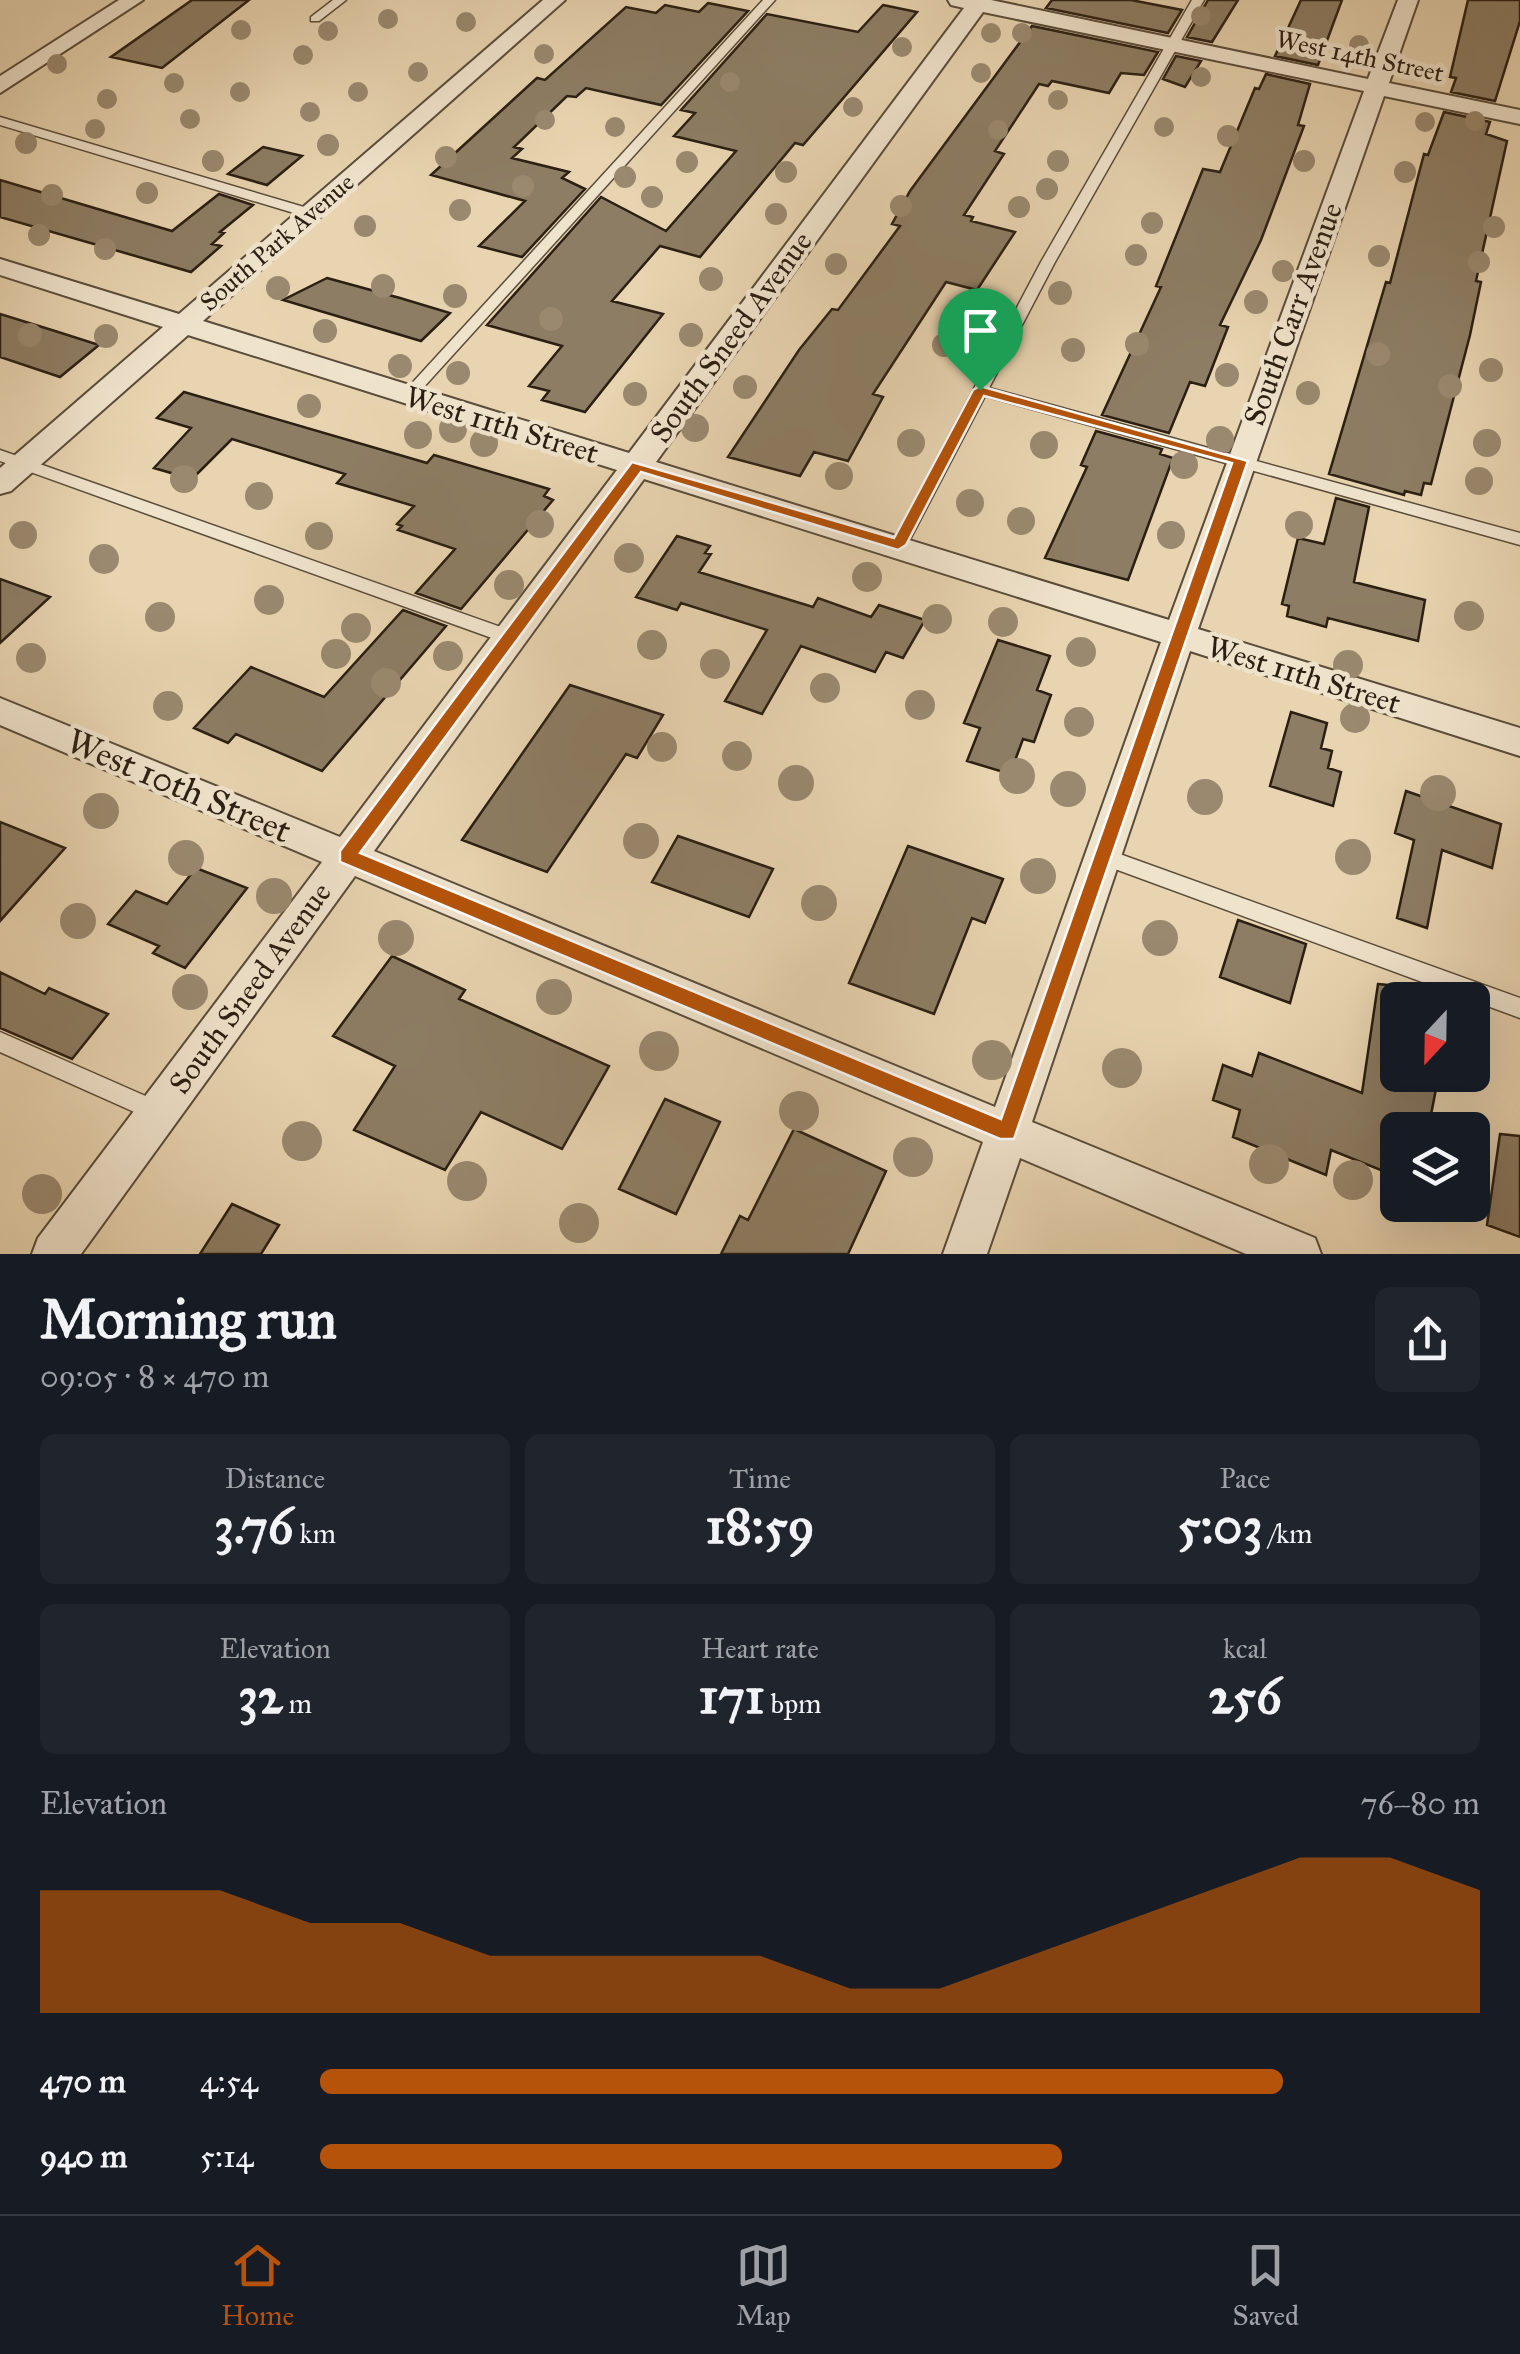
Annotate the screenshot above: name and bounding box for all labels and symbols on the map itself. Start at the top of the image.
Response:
street label: West 14th Street [1273,23,1447,89]
street label: South Park Avenue [194,167,360,317]
street label: South Carr Avenue [1236,198,1350,430]
street label: South Sneed Avenue [642,224,820,450]
pin [938,288,1023,391]
street label: West 11th Street [401,379,603,472]
street label: West 11th Street [1203,629,1405,722]
street label: West 10th Street [60,719,298,853]
street label: South Sneed Avenue [161,875,339,1101]
north arrow [1380,982,1490,1092]

